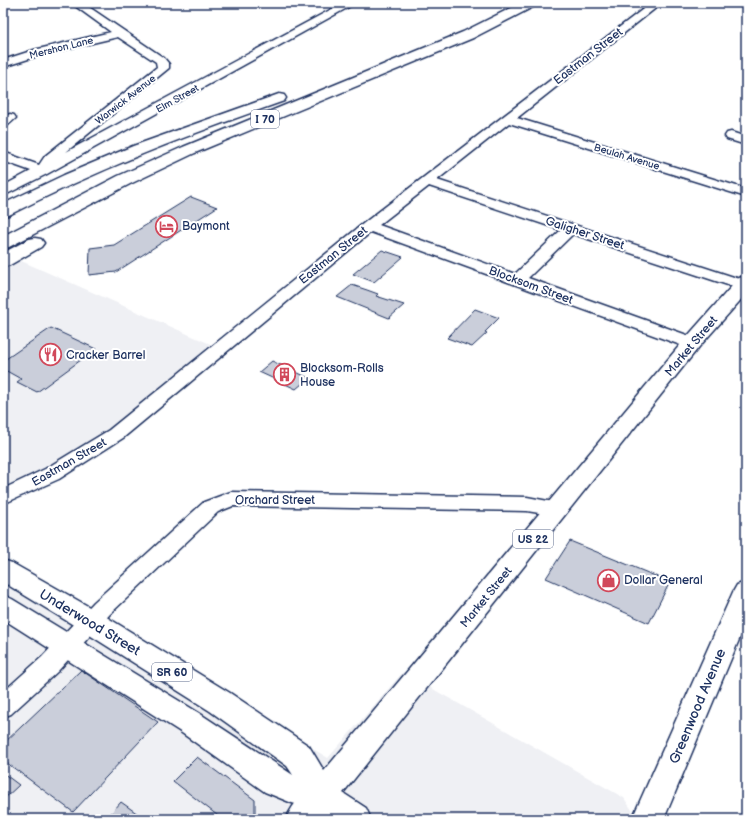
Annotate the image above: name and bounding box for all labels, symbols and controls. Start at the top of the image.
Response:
street label: Eastman Street [551,25,626,88]
street label: Mershon Lane [28,34,94,62]
street label: Warwick Avenue [93,72,158,127]
street label: Elm Street [154,82,201,116]
road number: I 70 [251,110,279,128]
street label: Beulah Avenue [592,141,661,173]
hotel icon: Baymont [153,213,179,239]
street label: Galigher Street [543,214,627,253]
place label: Baymont [182,219,230,234]
street label: Eastman Street [296,223,371,288]
street label: Blocksom Street [487,263,575,308]
street label: Market Street [662,313,721,379]
restaurant icon: Cracker Barrel [37,342,63,368]
place label: Cracker Barrel [66,348,145,363]
place label: Blocksom-Rolls House [300,361,384,390]
building icon: Blocksom-Rolls House [271,362,297,388]
street label: Eastman Street [29,435,110,490]
street label: Orchard Street [235,493,315,508]
road number: US 22 [513,530,553,548]
street label: Market Street [457,564,516,631]
shop icon: Dollar General [595,567,621,593]
place label: Dollar General [624,573,703,588]
street label: Underwood Street [36,586,144,660]
street label: Greenwood Avenue [665,646,729,766]
road number: SR 60 [152,663,192,681]

